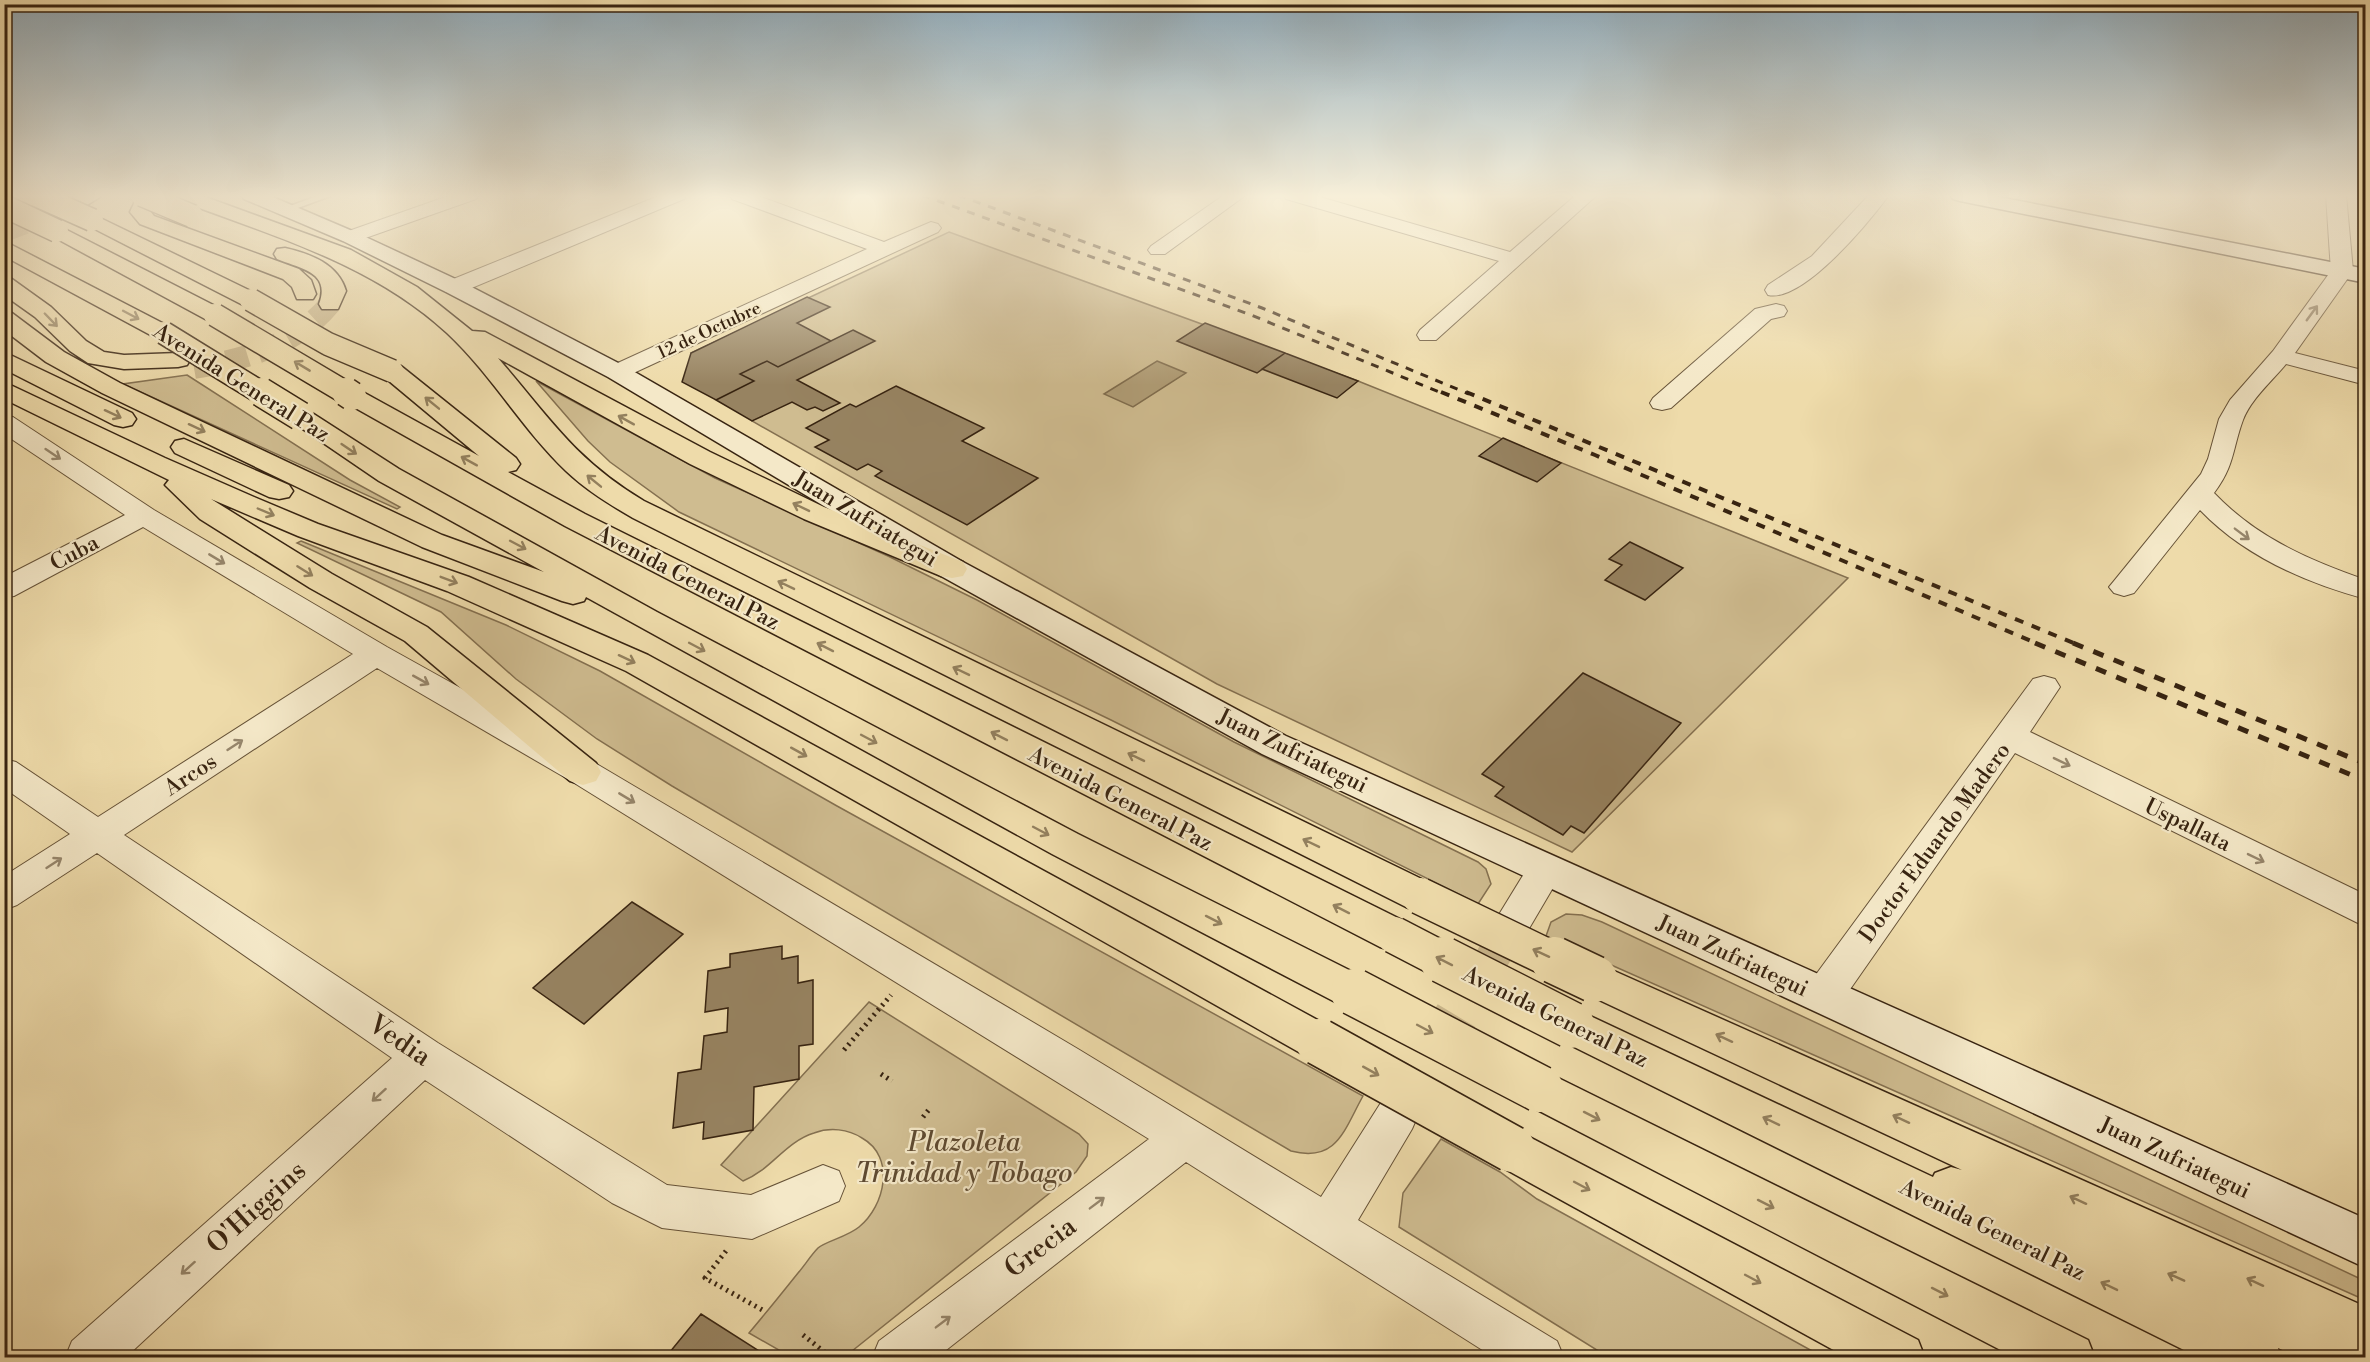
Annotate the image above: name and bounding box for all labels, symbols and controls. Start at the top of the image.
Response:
street label: 12 de Octubre [654,296,765,365]
one-way arrow [2306,306,2318,322]
one-way arrow [122,309,139,321]
one-way arrow [43,312,58,327]
street label: Avenida General Paz [147,317,334,449]
one-way arrow [294,360,311,372]
one-way arrow [424,397,440,410]
one-way arrow [103,408,121,420]
one-way arrow [618,414,635,426]
one-way arrow [188,423,206,435]
one-way arrow [340,443,357,455]
one-way arrow [44,448,61,460]
one-way arrow [461,455,478,467]
street label: Juan Zufriategui [787,465,942,573]
one-way arrow [586,474,602,487]
one-way arrow [792,500,810,512]
one-way arrow [257,507,275,518]
street label: Avenida General Paz [590,520,784,636]
one-way arrow [2234,527,2250,540]
street label: Cuba [46,529,104,577]
one-way arrow [509,539,526,551]
one-way arrow [208,554,225,566]
one-way arrow [296,565,313,577]
one-way arrow [439,576,458,587]
one-way arrow [778,578,796,590]
one-way arrow [688,641,705,653]
one-way arrow [817,641,834,653]
one-way arrow [618,654,636,666]
one-way arrow [953,664,971,676]
one-way arrow [412,674,429,686]
street label: Juan Zufriategui [1212,703,1372,799]
one-way arrow [990,730,1008,741]
one-way arrow [860,733,877,745]
street label: Doctor Eduardo Madero [1854,738,2017,948]
one-way arrow [226,739,243,752]
street label: Avenida General Paz [1023,741,1217,857]
one-way arrow [790,746,807,758]
street label: Arcos [159,748,222,803]
one-way arrow [1128,750,1146,762]
one-way arrow [2053,757,2071,769]
one-way arrow [618,793,635,805]
street label: Uspallata [2140,793,2236,858]
one-way arrow [1032,825,1049,837]
one-way arrow [1303,836,1321,848]
one-way arrow [2246,853,2264,864]
one-way arrow [45,857,61,869]
one-way arrow [1333,903,1351,915]
street label: Juan Zufriategui [1652,909,1812,1003]
one-way arrow [1205,915,1223,926]
one-way arrow [1532,947,1550,959]
one-way arrow [1436,955,1454,966]
street label: Avenida General Paz [1457,960,1653,1074]
street label: Vedia [361,1007,438,1074]
one-way arrow [1415,1023,1433,1035]
one-way arrow [1715,1032,1733,1043]
one-way arrow [1362,1065,1379,1077]
one-way arrow [372,1088,387,1103]
one-way arrow [1583,1110,1601,1122]
street label: Juan Zufriategui [2094,1111,2254,1205]
one-way arrow [1892,1113,1910,1124]
one-way arrow [1763,1114,1781,1126]
park label: Plazoleta Trinidad y Tobago [855,1126,1073,1191]
street label: O'Higgins [200,1154,314,1261]
street label: Avenida General Paz [1894,1173,2090,1287]
one-way arrow [1572,1181,1590,1192]
one-way arrow [2070,1194,2088,1206]
one-way arrow [1089,1197,1105,1210]
one-way arrow [1757,1198,1775,1210]
street label: Grecia [998,1210,1084,1286]
one-way arrow [181,1261,196,1275]
one-way arrow [2167,1271,2185,1282]
one-way arrow [1744,1274,1762,1285]
one-way arrow [2247,1276,2265,1287]
one-way arrow [2100,1279,2118,1291]
one-way arrow [1931,1286,1949,1298]
one-way arrow [934,1316,950,1328]

